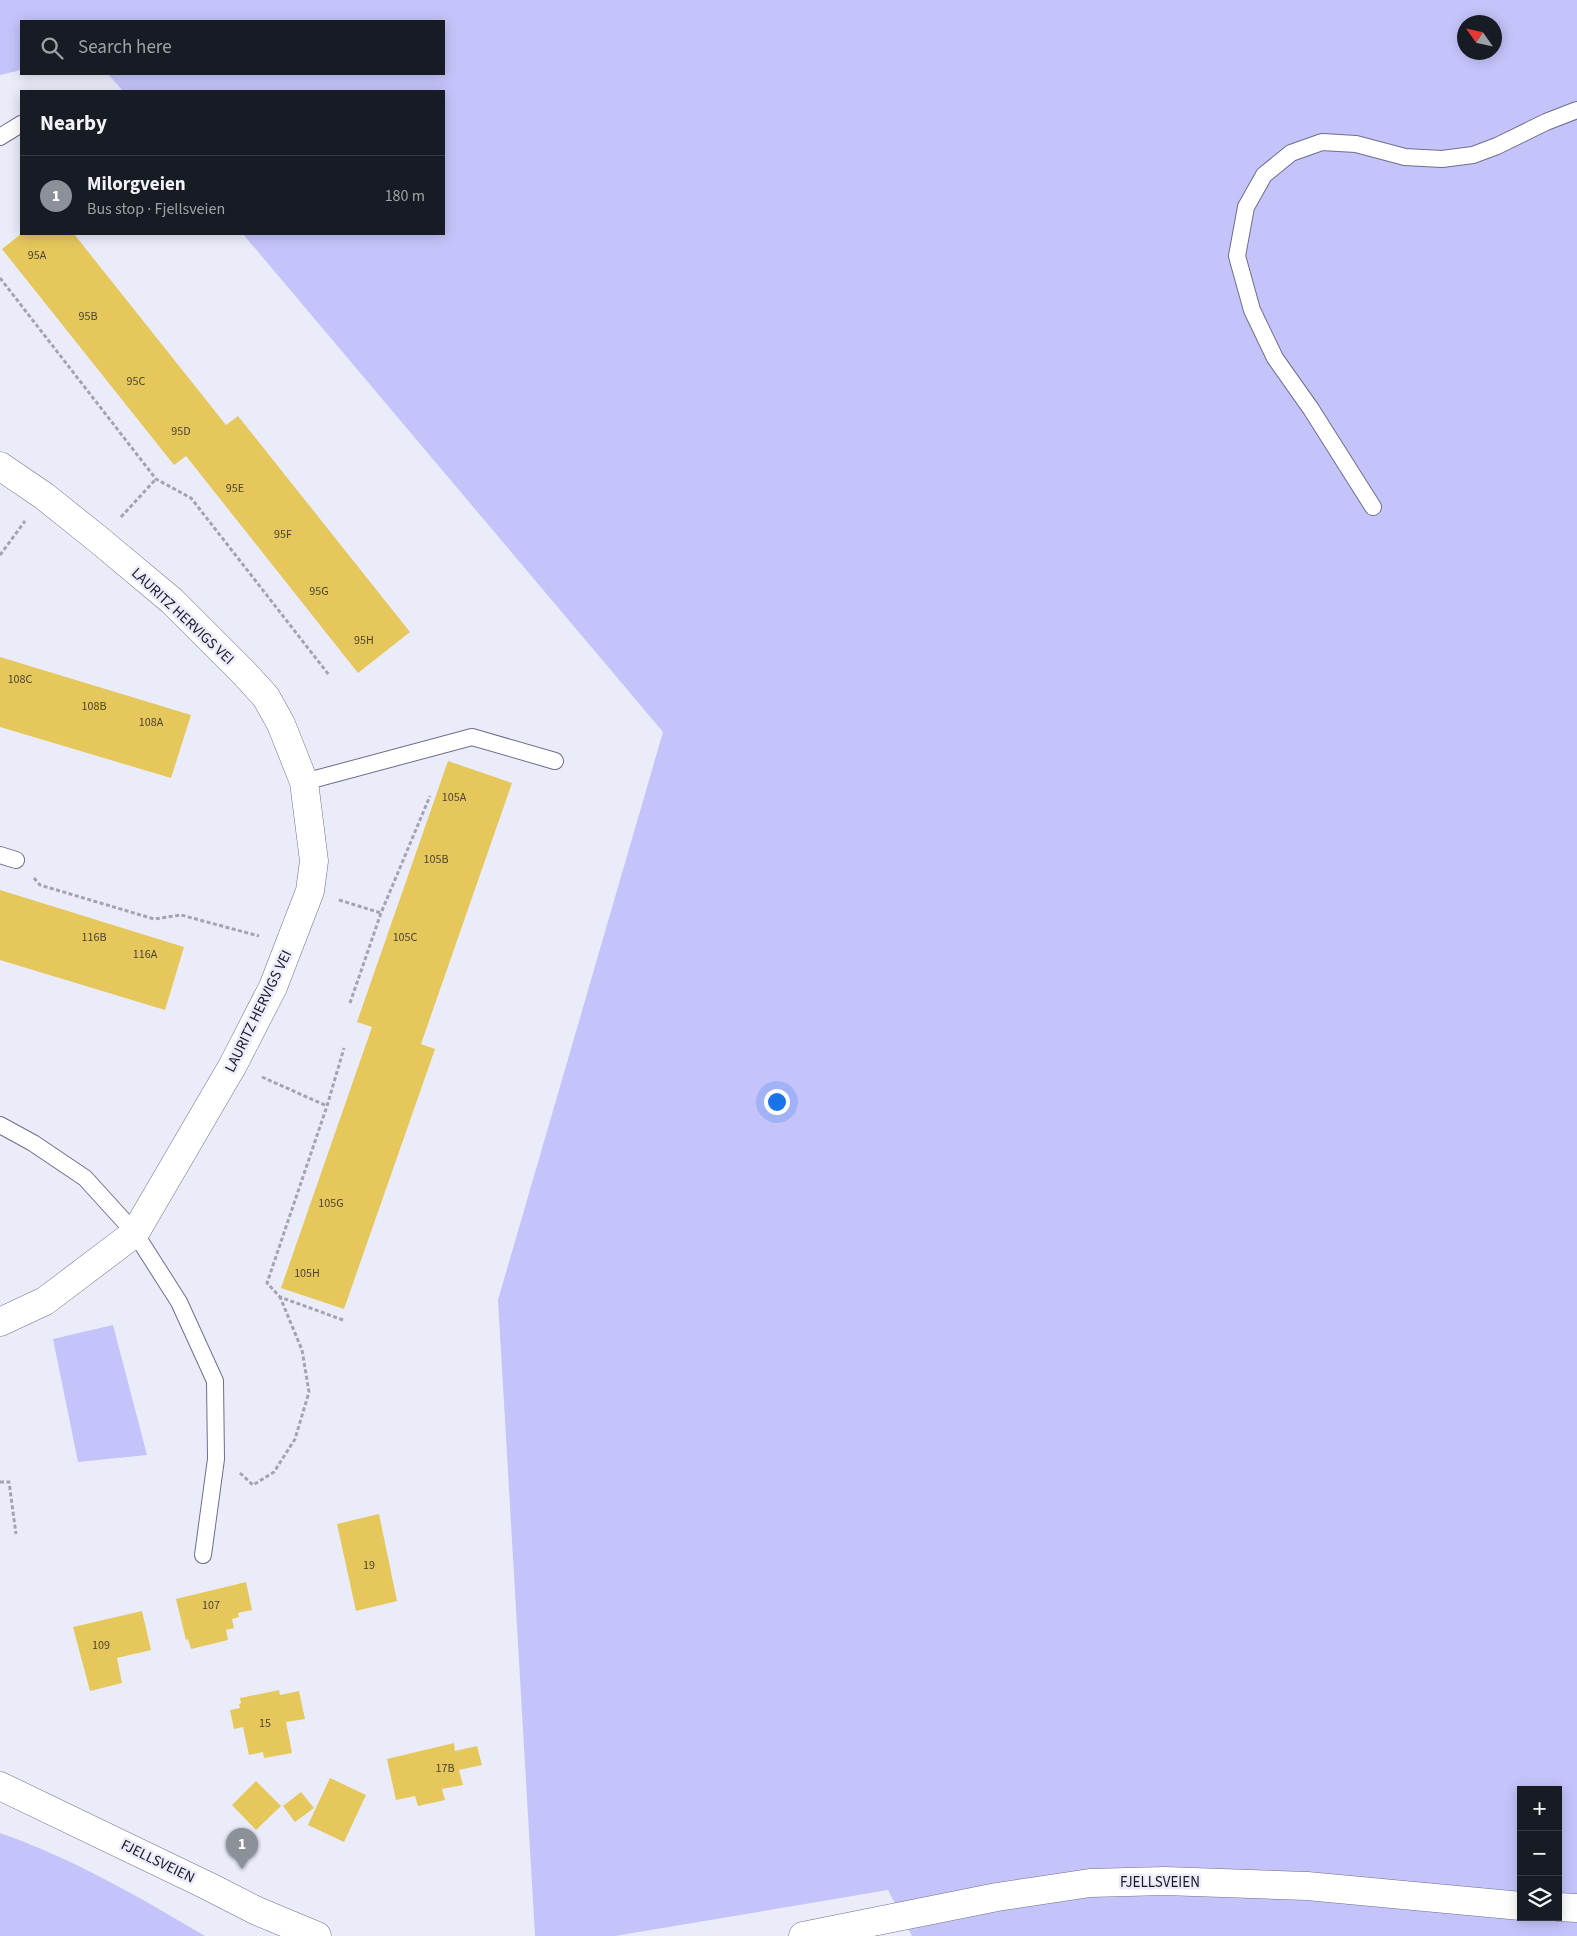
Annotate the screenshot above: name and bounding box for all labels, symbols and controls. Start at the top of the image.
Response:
north arrow [1457,15,1502,60]
search box [20,20,445,75]
icon: search [38,34,66,62]
text: Search here [78,34,172,61]
text: Nearby [40,108,107,138]
text: Milorgveien [87,171,186,198]
text: 1 [52,185,60,207]
text: 180 m [385,185,425,207]
text: Bus stop · Fjellsveien [87,198,225,220]
house number: 95A [28,247,47,264]
house number: 95B [79,308,97,325]
house number: 95C [127,373,146,390]
house number: 95D [171,423,191,440]
house number: 95E [226,480,244,497]
house number: 95F [274,526,292,543]
street label: LAURITZ HERVIGS VEI [127,563,239,670]
house number: 95G [309,583,329,600]
house number: 95H [354,632,374,649]
house number: 108C [8,671,33,688]
house number: 108B [82,698,106,715]
house number: 108A [139,714,164,731]
house number: 105A [442,789,467,806]
house number: 105B [424,851,448,868]
house number: 116B [82,929,106,946]
house number: 105C [393,929,418,946]
house number: 116A [133,946,158,963]
street label: LAURITZ HERVIGS VEI [220,947,297,1076]
your location [764,1089,790,1115]
house number: 105G [318,1195,344,1212]
house number: 105H [294,1265,320,1282]
house number: 19 [363,1557,375,1574]
house number: 107 [202,1597,220,1614]
house number: 109 [92,1637,110,1654]
house number: 15 [259,1715,271,1732]
house number: 17B [436,1760,454,1777]
map controls [1517,1786,1562,1921]
button: + [1517,1786,1562,1831]
pin: 1 [226,1828,258,1869]
button: − [1517,1831,1562,1876]
street label: FJELLSVEIEN [117,1835,198,1888]
street label: FJELLSVEIEN [1120,1872,1200,1893]
button: layers [1517,1876,1562,1921]

